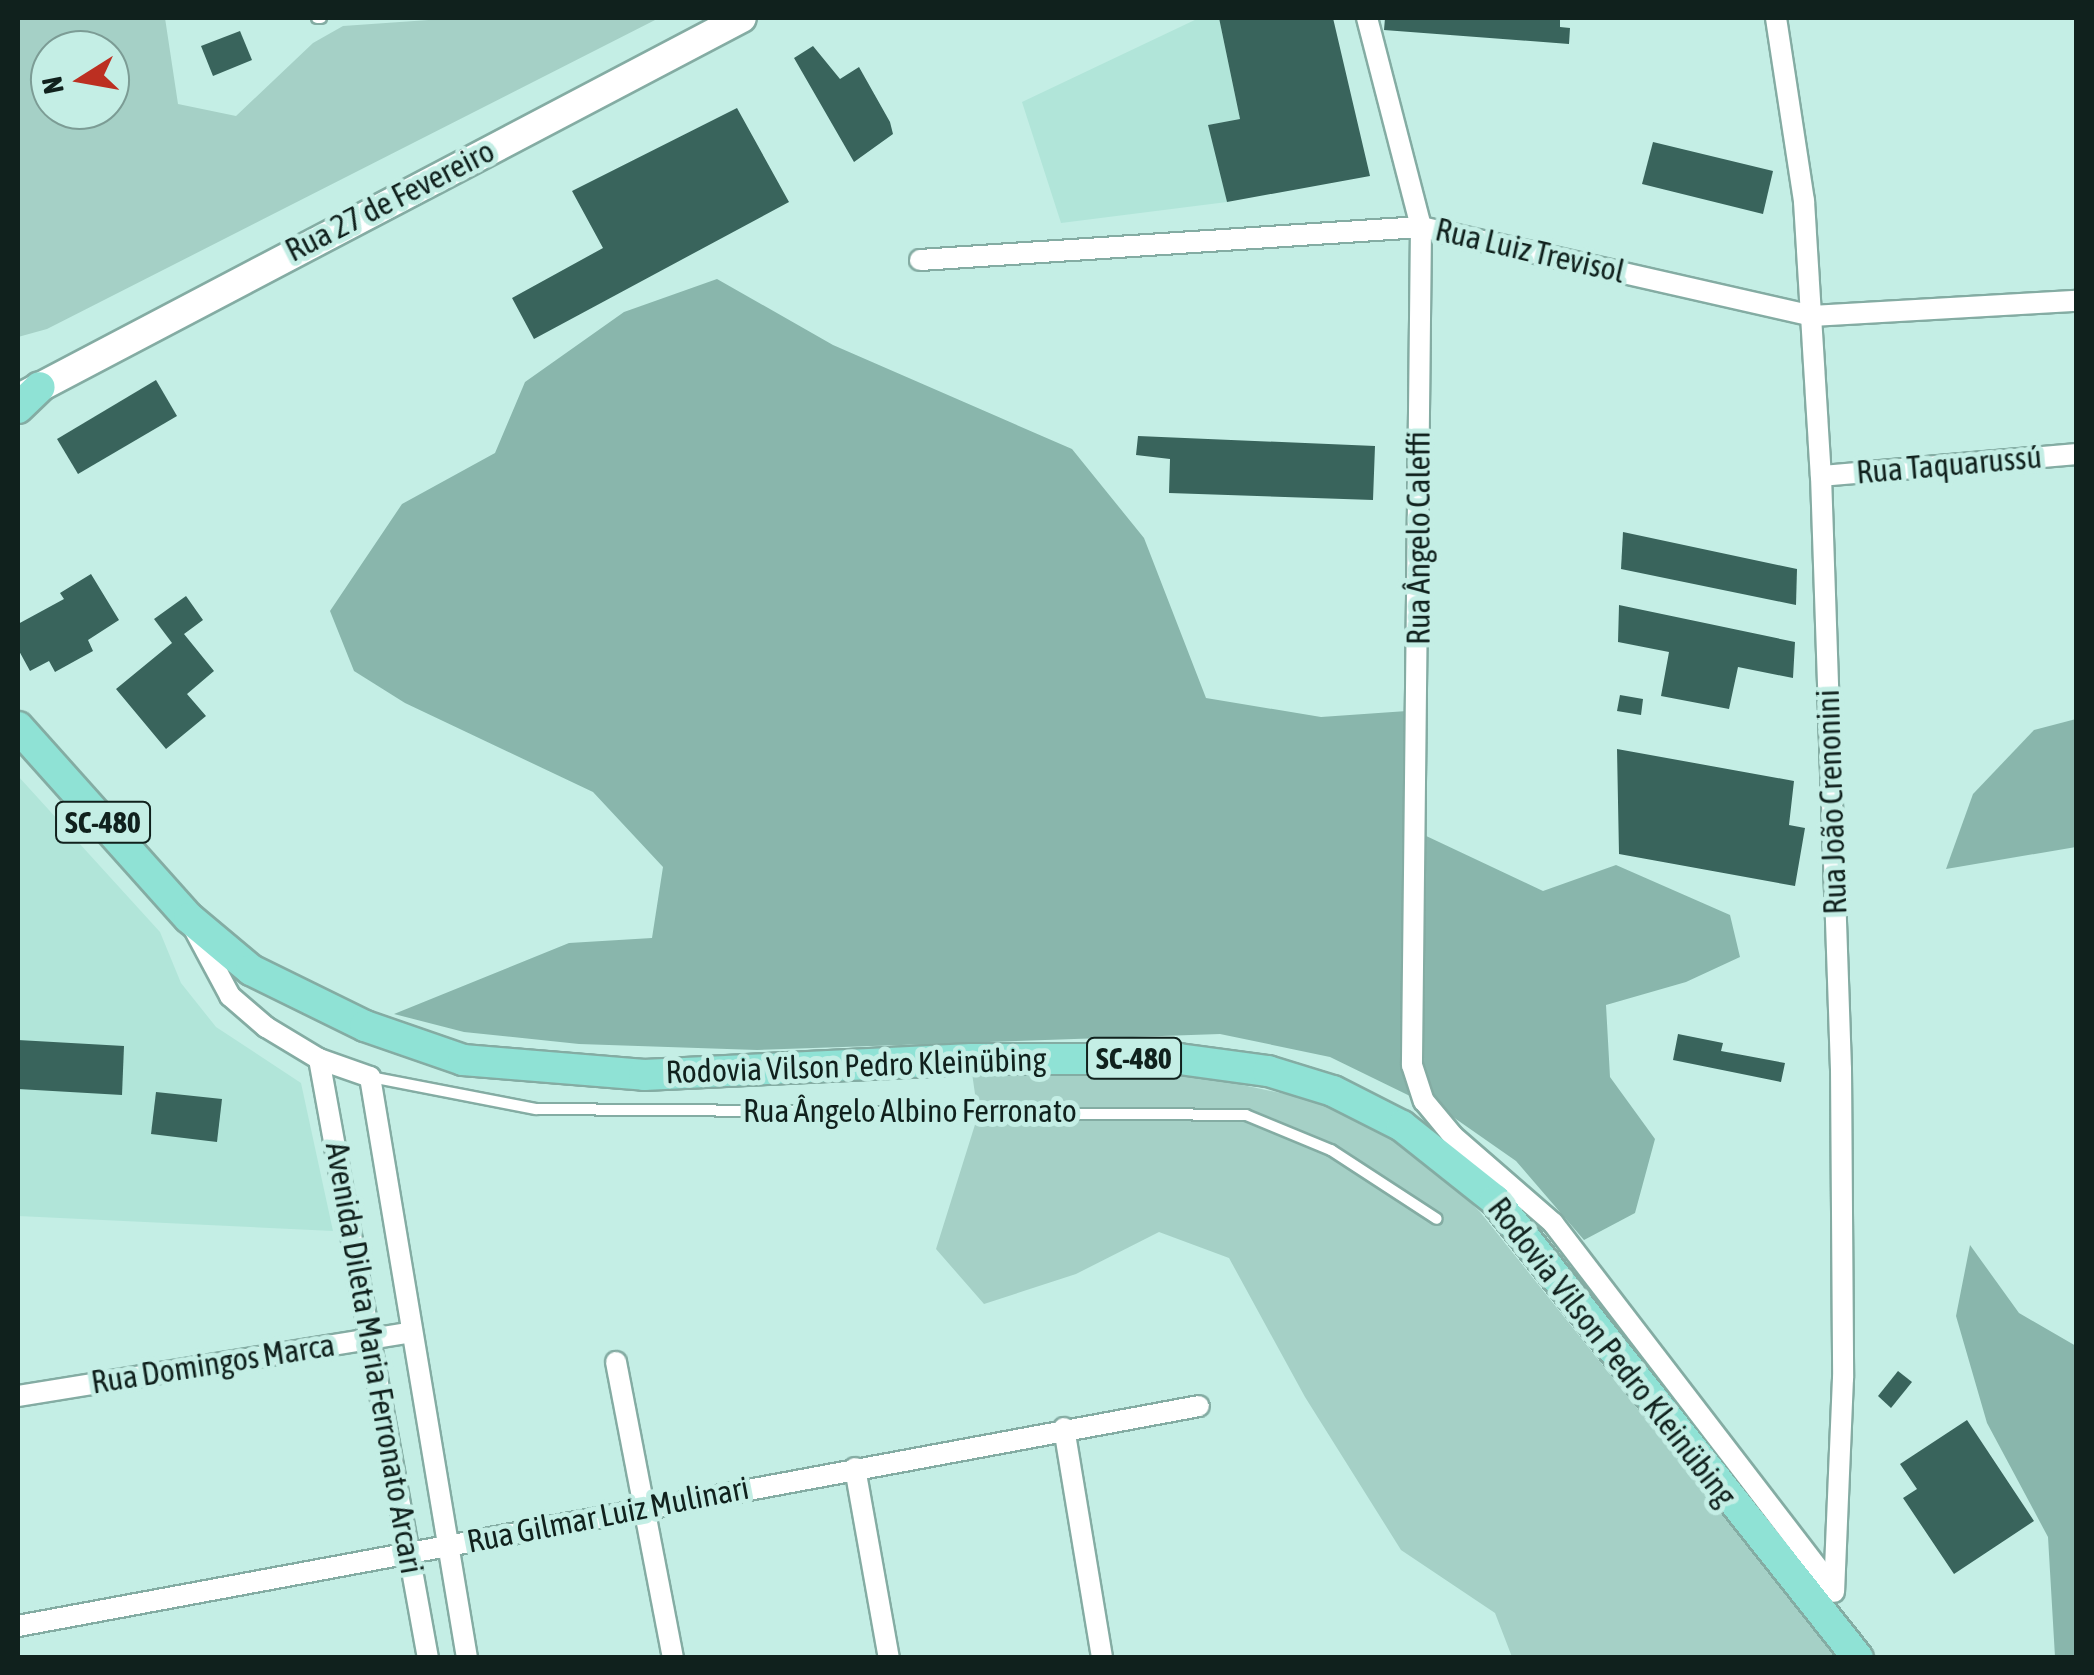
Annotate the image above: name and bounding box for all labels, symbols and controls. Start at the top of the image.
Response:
north arrow [30,30,130,130]
text: N [35,74,70,97]
street label: Rua 27 de Fevereiro [279,132,501,270]
street label: Rua Luiz Trevisol [1432,211,1628,291]
street label: Rua Ângelo Caleffi [1400,431,1438,645]
street label: Rua Taquarussú [1855,438,2043,492]
street label: Rua João Crenonini [1809,689,1855,915]
road number: SC-480 [53,797,153,847]
road number: SC-480 [1084,1033,1184,1083]
street label: Rodovia Vilson Pedro Kleinübing [665,1040,1047,1092]
street label: Rua Ângelo Albino Ferronato [743,1092,1077,1130]
street label: Avenida Dileta Maria Ferronato Arcari [317,1139,431,1577]
street label: Rodovia Vilson Pedro Kleinübing [1480,1190,1744,1514]
street label: Rua Domingos Marca [89,1326,337,1402]
street label: Rua Gilmar Luiz Mulinari [464,1469,752,1561]

